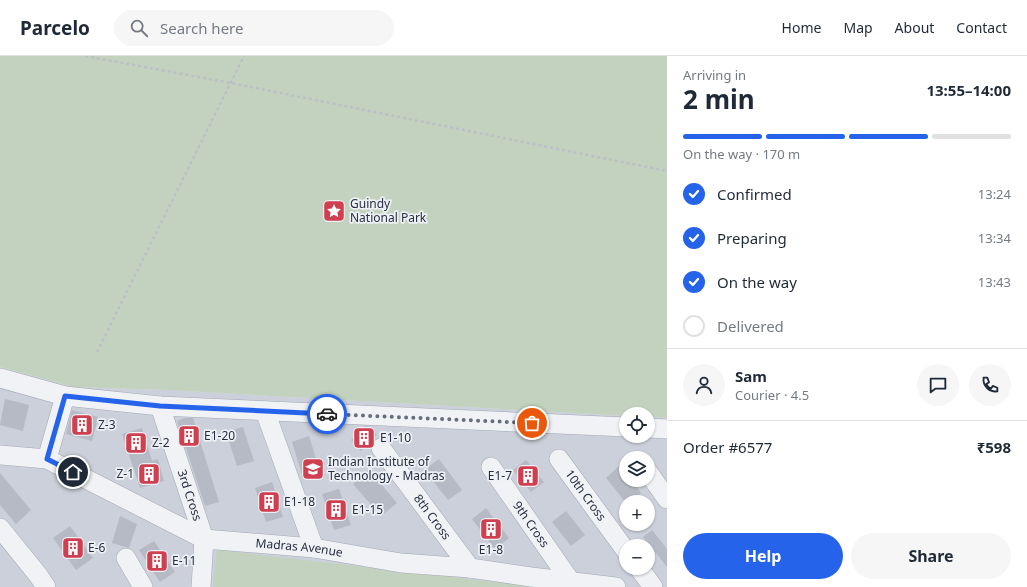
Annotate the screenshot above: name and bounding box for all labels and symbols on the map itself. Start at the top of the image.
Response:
place label: Guindy National Park [350,195,427,226]
place icon: Guindy National Park [321,198,347,224]
courier [307,394,347,434]
pin [515,406,549,440]
building icon: Z-3 [69,412,95,438]
place label: Z-3 [98,416,116,433]
building icon: E1-20 [176,423,202,449]
building icon: E1-10 [351,425,377,451]
place label: E1-20 [204,427,235,444]
place label: E1-10 [380,429,411,446]
building icon: Z-2 [123,430,149,456]
place label: Z-2 [152,434,170,451]
place label: Indian Institute of Technology - Madras [328,453,445,484]
pin [56,455,90,489]
school or university icon: Indian Institute of Technology - Madras [300,456,326,482]
building icon: Z-1 [136,461,162,487]
building icon: E1-7 [515,463,541,489]
place label: Z-1 [116,465,134,482]
street label: 10th Cross [561,466,610,524]
street label: 3rd Cross [174,467,206,523]
place label: E1-7 [488,467,512,484]
building icon: E1-18 [256,489,282,515]
street label: 8th Cross [410,490,455,543]
place label: E1-18 [284,493,315,510]
building icon: E1-15 [323,497,349,523]
street label: 9th Cross [509,498,554,551]
place label: E1-15 [352,501,383,518]
building icon: E1-8 [478,516,504,542]
street label: Madras Avenue [255,534,344,561]
building icon: E-6 [60,535,86,561]
place label: E-6 [88,539,106,556]
place label: E1-8 [479,541,503,558]
building icon: E-11 [144,548,170,574]
place label: E-11 [172,552,196,569]

